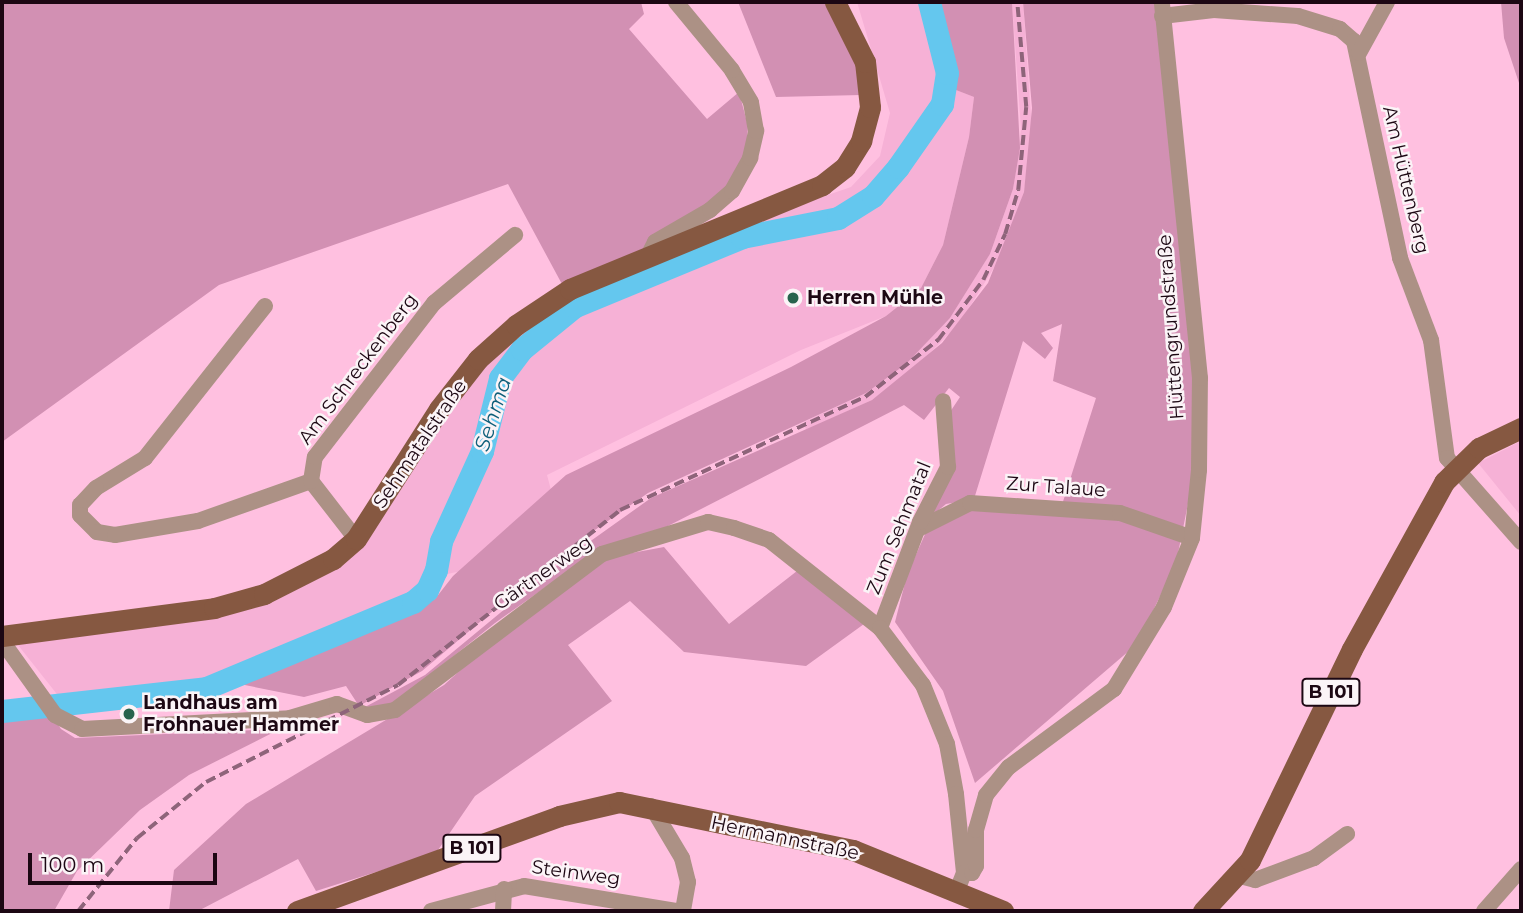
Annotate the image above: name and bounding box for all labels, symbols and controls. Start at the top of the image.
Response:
street label: Am Hüttenberg [1378,104,1434,256]
street label: Hüttengrundstraße [1153,234,1189,420]
place label: Herren Mühle [807,287,943,309]
street label: Am Schreckenberg [294,289,422,449]
marker: Herren Mühle [785,290,801,306]
water label: Sehma [469,374,517,454]
street label: Sehmatalstraße [369,375,471,513]
street label: Zum Sehmatal [862,458,936,598]
street label: Zur Talaue [1005,472,1107,502]
street label: Gärtnerweg [490,531,596,615]
road number: B 101 [1301,678,1361,706]
place label: Landhaus am Frohnauer Hammer [143,692,339,736]
marker: Landhaus am Frohnauer Hammer [121,706,137,722]
street label: Hermannstraße [709,811,861,865]
road number: B 101 [442,834,502,862]
scale bar [32,839,220,883]
text: 100 m [41,852,104,877]
street label: Steinweg [530,856,622,890]

